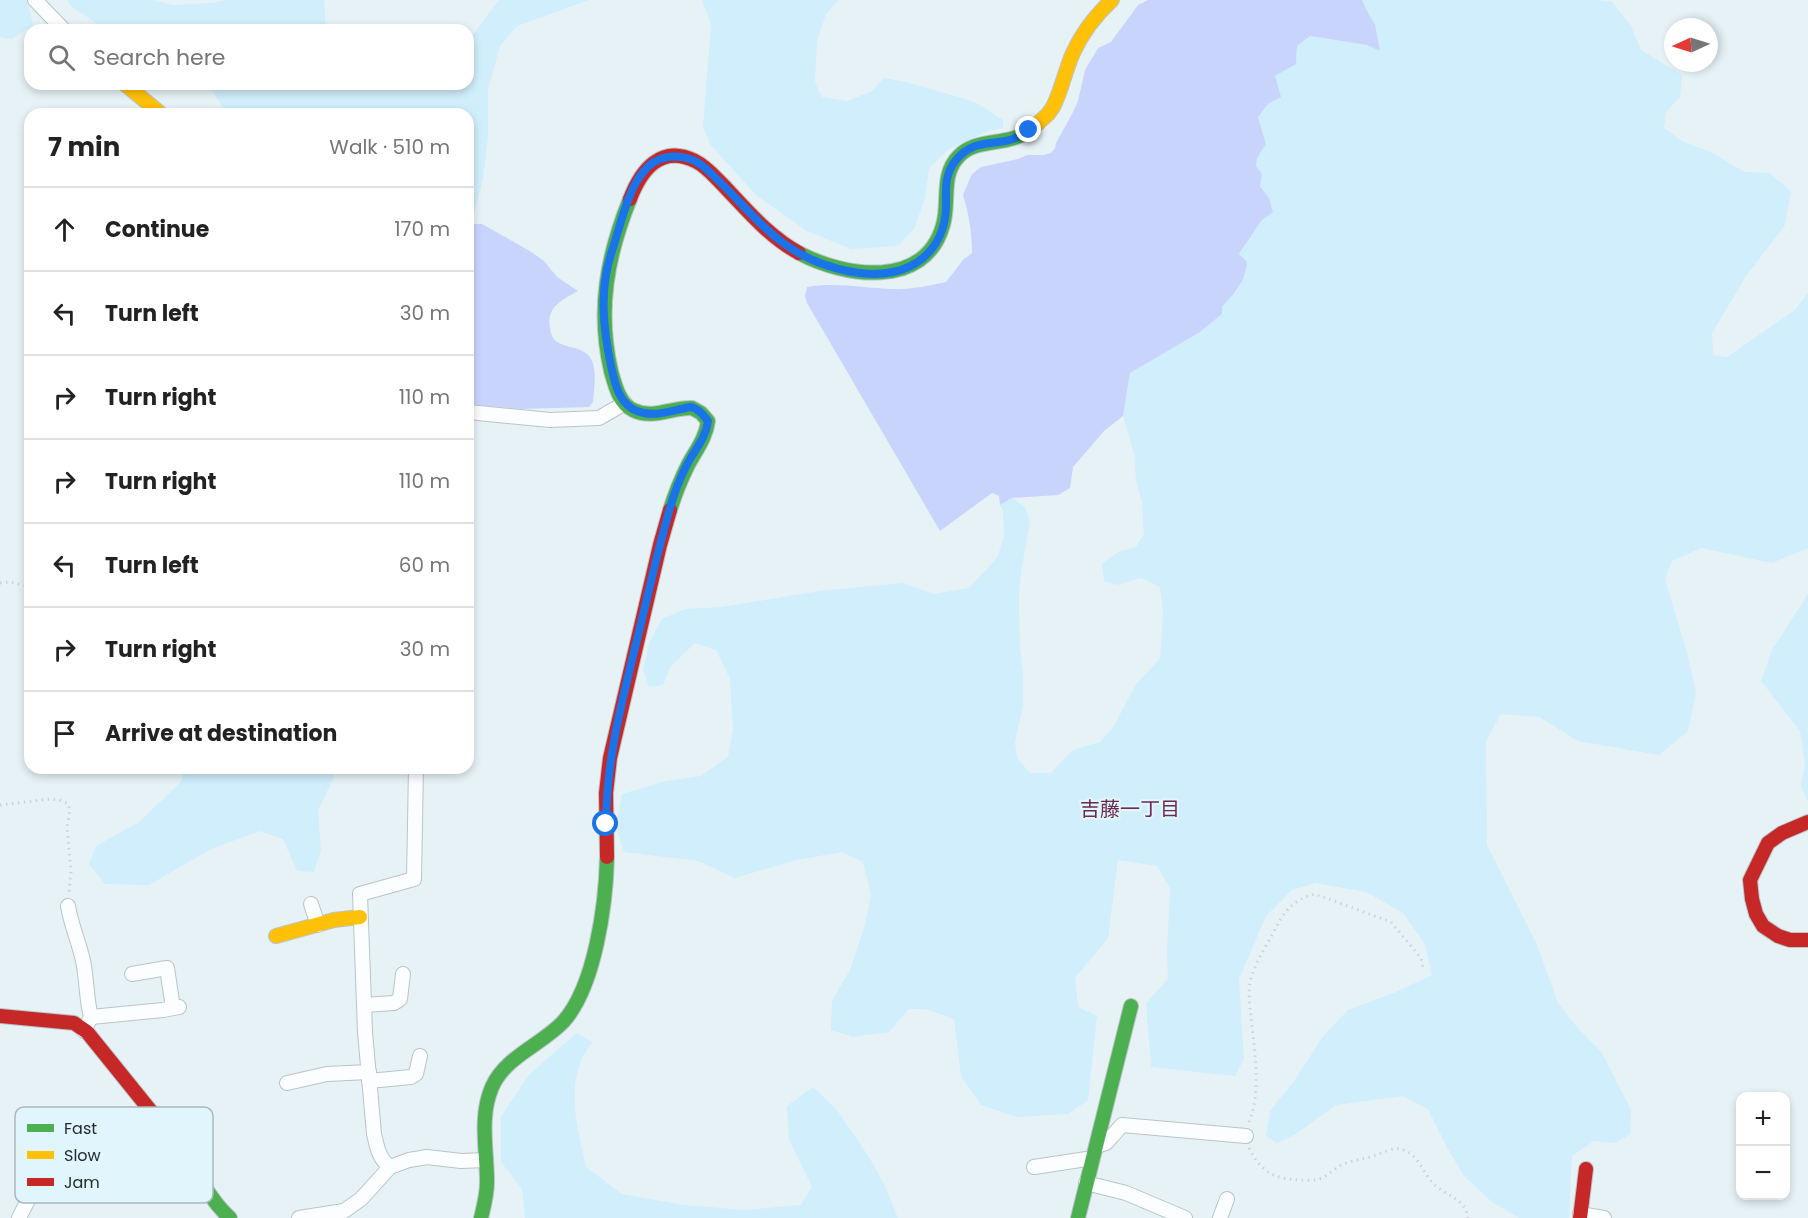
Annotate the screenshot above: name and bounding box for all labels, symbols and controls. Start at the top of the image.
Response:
north arrow [1664,18,1718,72]
search box [24,24,474,90]
icon: search [45,41,78,74]
text: Search here [93,42,226,73]
route end [1015,116,1041,142]
text: 7 min [48,129,120,165]
text: Walk · 510 m [329,133,450,161]
icon: ahead [48,213,81,246]
text: Continue [105,214,209,245]
text: 170 m [394,215,450,243]
icon: left [48,297,81,330]
text: Turn left [105,298,199,329]
text: 30 m [400,299,450,327]
icon: right [48,381,81,414]
text: Turn right [105,382,216,413]
text: 110 m [399,383,450,411]
icon: right [48,465,81,498]
text: Turn right [105,466,216,497]
text: 110 m [399,467,450,495]
icon: left [48,549,81,582]
text: Turn left [105,550,199,581]
text: 60 m [399,551,450,579]
icon: right [48,633,81,666]
text: Turn right [105,634,216,665]
text: 30 m [400,635,450,663]
icon: arrive [48,717,81,750]
text: Arrive at destination [105,718,337,749]
district label: 吉藤一丁目 [1080,795,1180,823]
route start [592,810,618,836]
map controls [1736,1092,1790,1200]
button: + [1736,1092,1790,1146]
legend [15,1107,213,1203]
text: Fast [64,1117,97,1140]
text: Slow [64,1144,101,1167]
button: − [1736,1146,1790,1200]
text: Jam [64,1171,100,1194]

